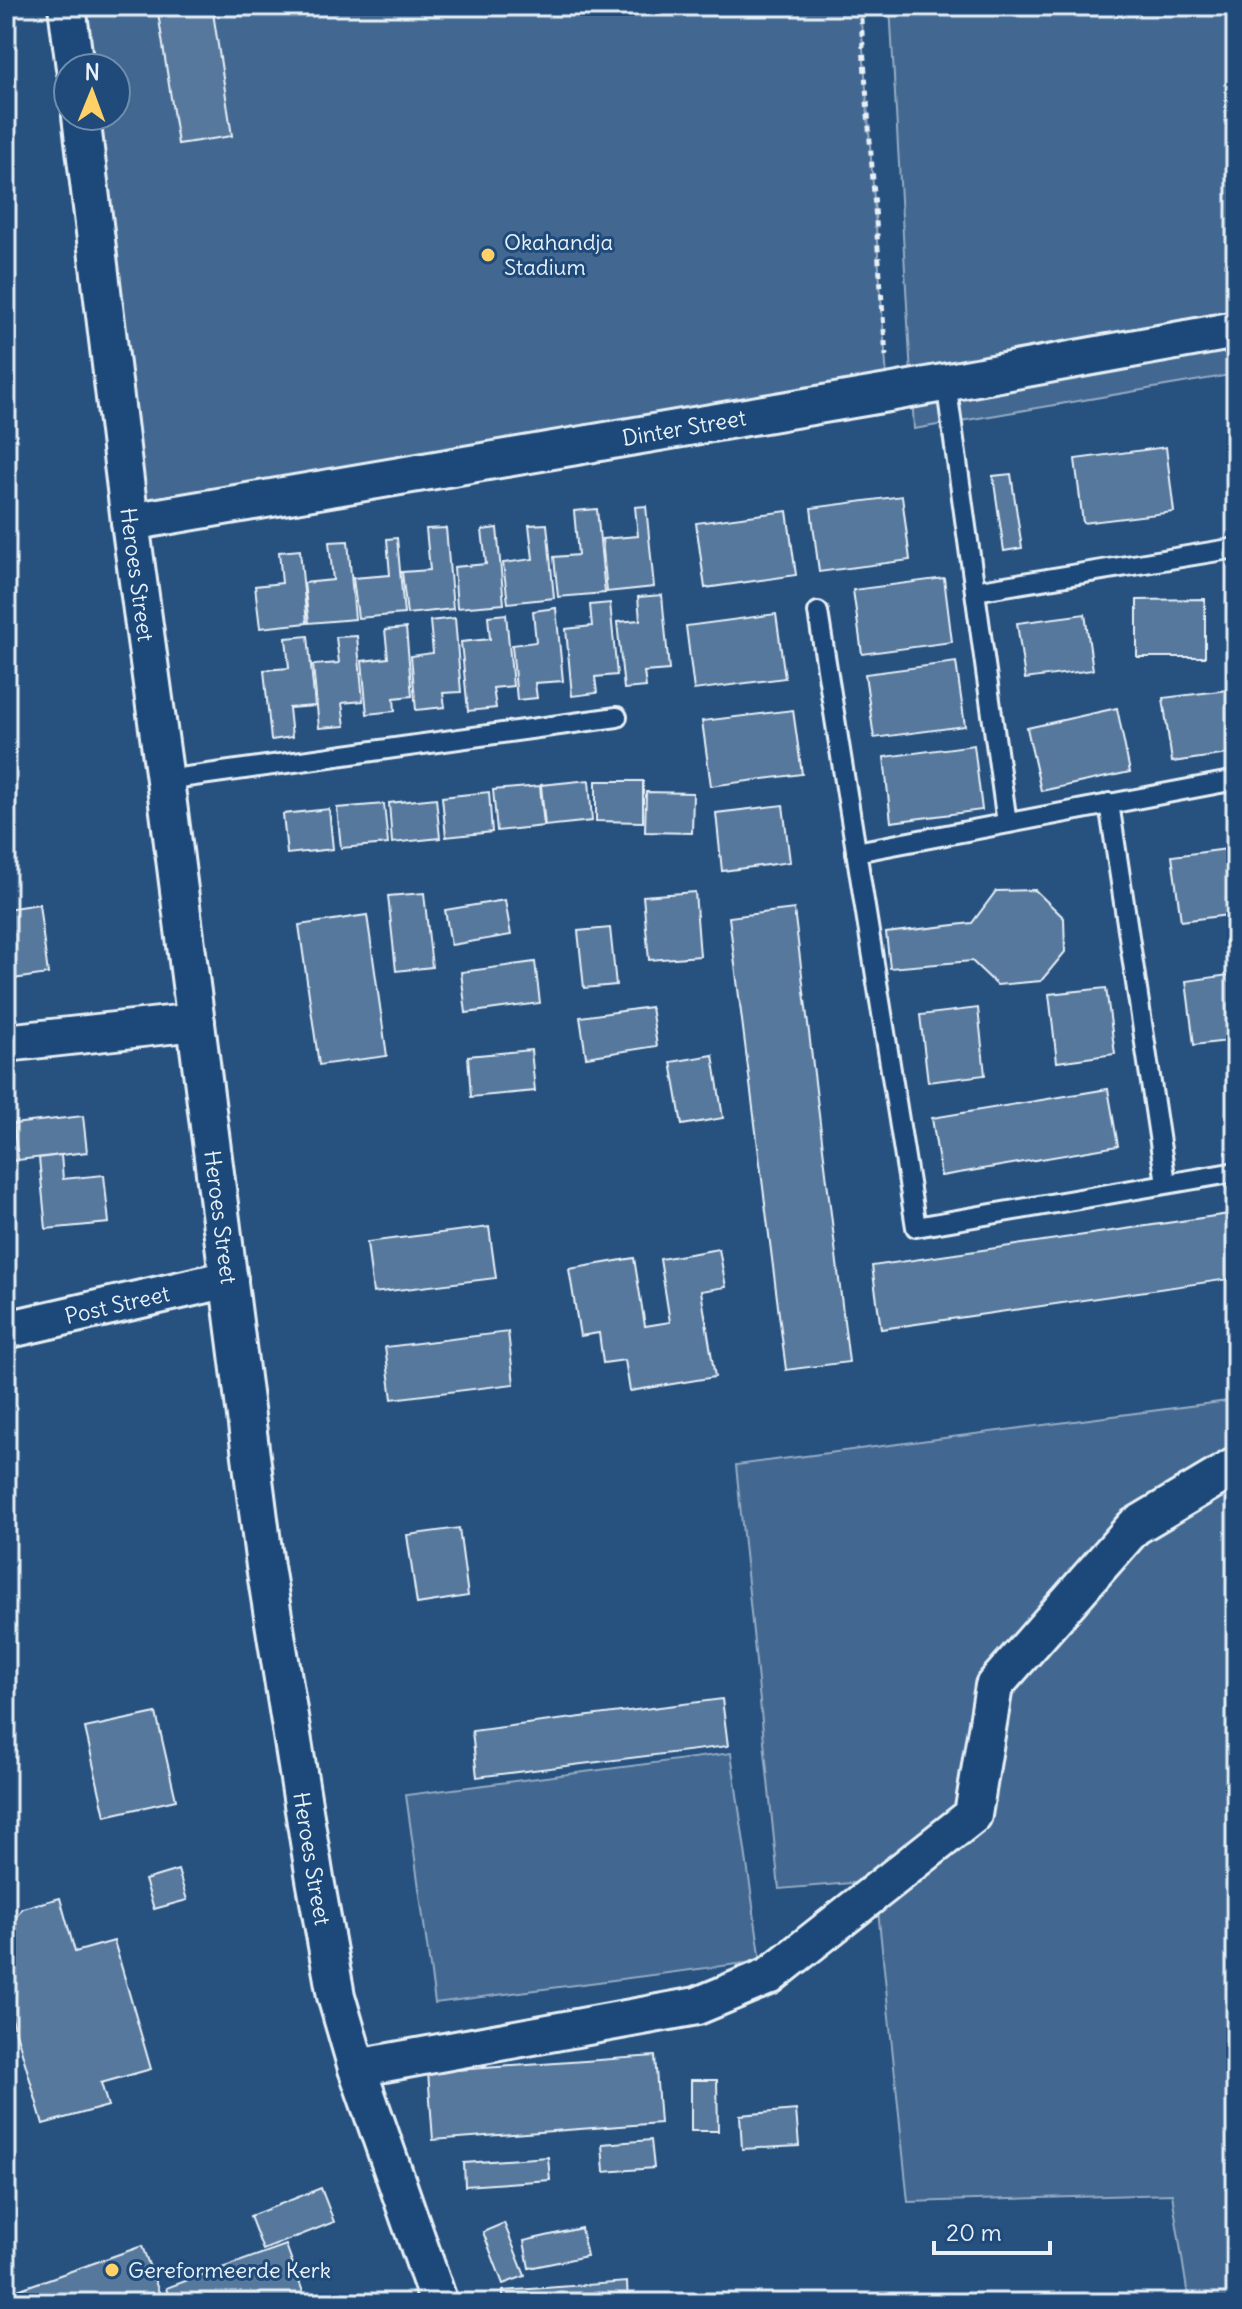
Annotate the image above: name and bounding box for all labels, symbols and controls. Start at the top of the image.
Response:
north arrow [52,52,132,132]
text: N [85,58,100,86]
place label: Okahandja Stadium [504,228,613,281]
marker: Okahandja Stadium [479,246,497,264]
street label: Dinter Street [620,403,748,452]
street label: Heroes Street [114,506,160,643]
street label: Heroes Street [198,1149,243,1286]
street label: Post Street [62,1279,172,1330]
street label: Heroes Street [287,1790,337,1927]
scale bar [934,2205,1050,2255]
text: 20 m [946,2217,1002,2247]
place label: Gereformeerde Kerk [128,2256,331,2284]
marker: Gereformeerde Kerk [103,2261,121,2279]

